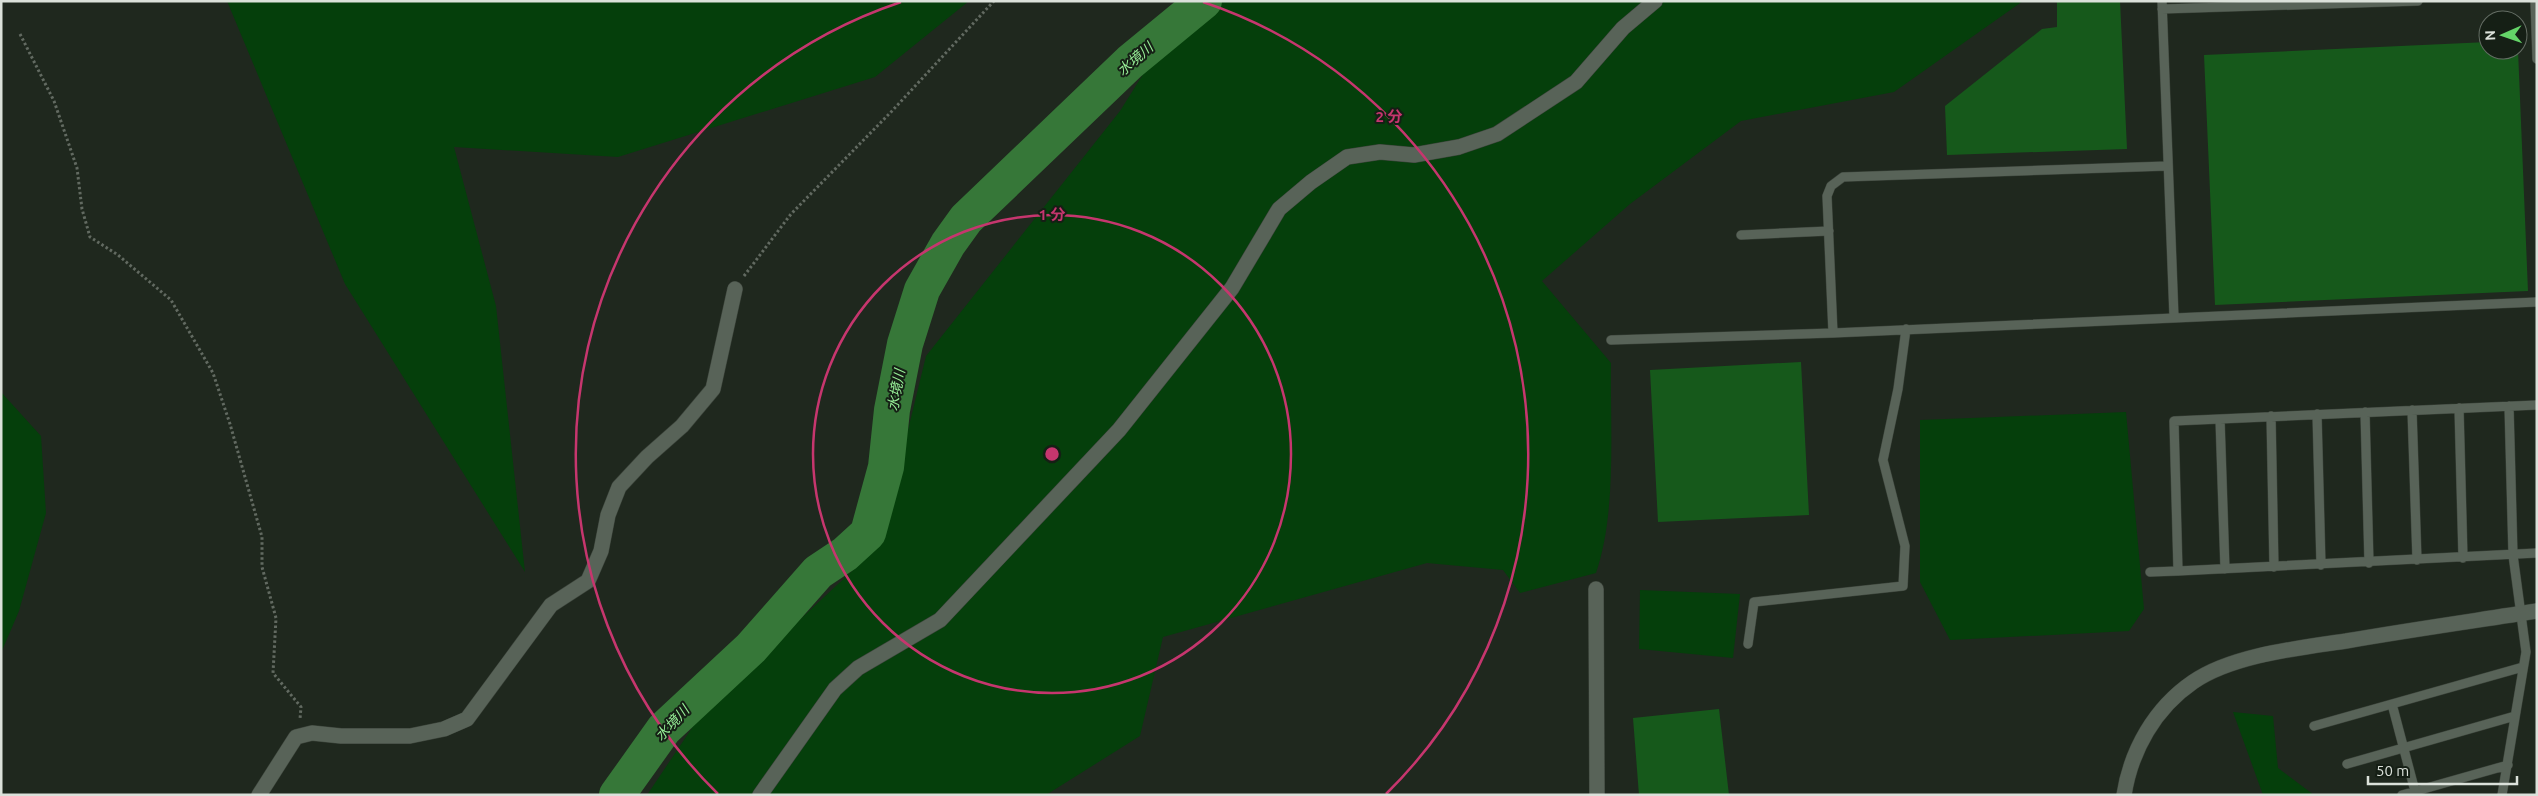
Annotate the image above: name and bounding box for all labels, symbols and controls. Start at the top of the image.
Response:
north arrow [2478,10,2528,60]
text: N [2482,30,2498,41]
water label: 水境川 [1114,38,1158,79]
text: 2 分 [1375,108,1403,125]
text: 1 分 [1038,206,1066,223]
water label: 水境川 [884,366,908,412]
centre of rings [1043,445,1061,463]
water label: 水境川 [652,701,694,744]
scale bar [2368,754,2517,786]
text: 50 m [2376,762,2409,779]

